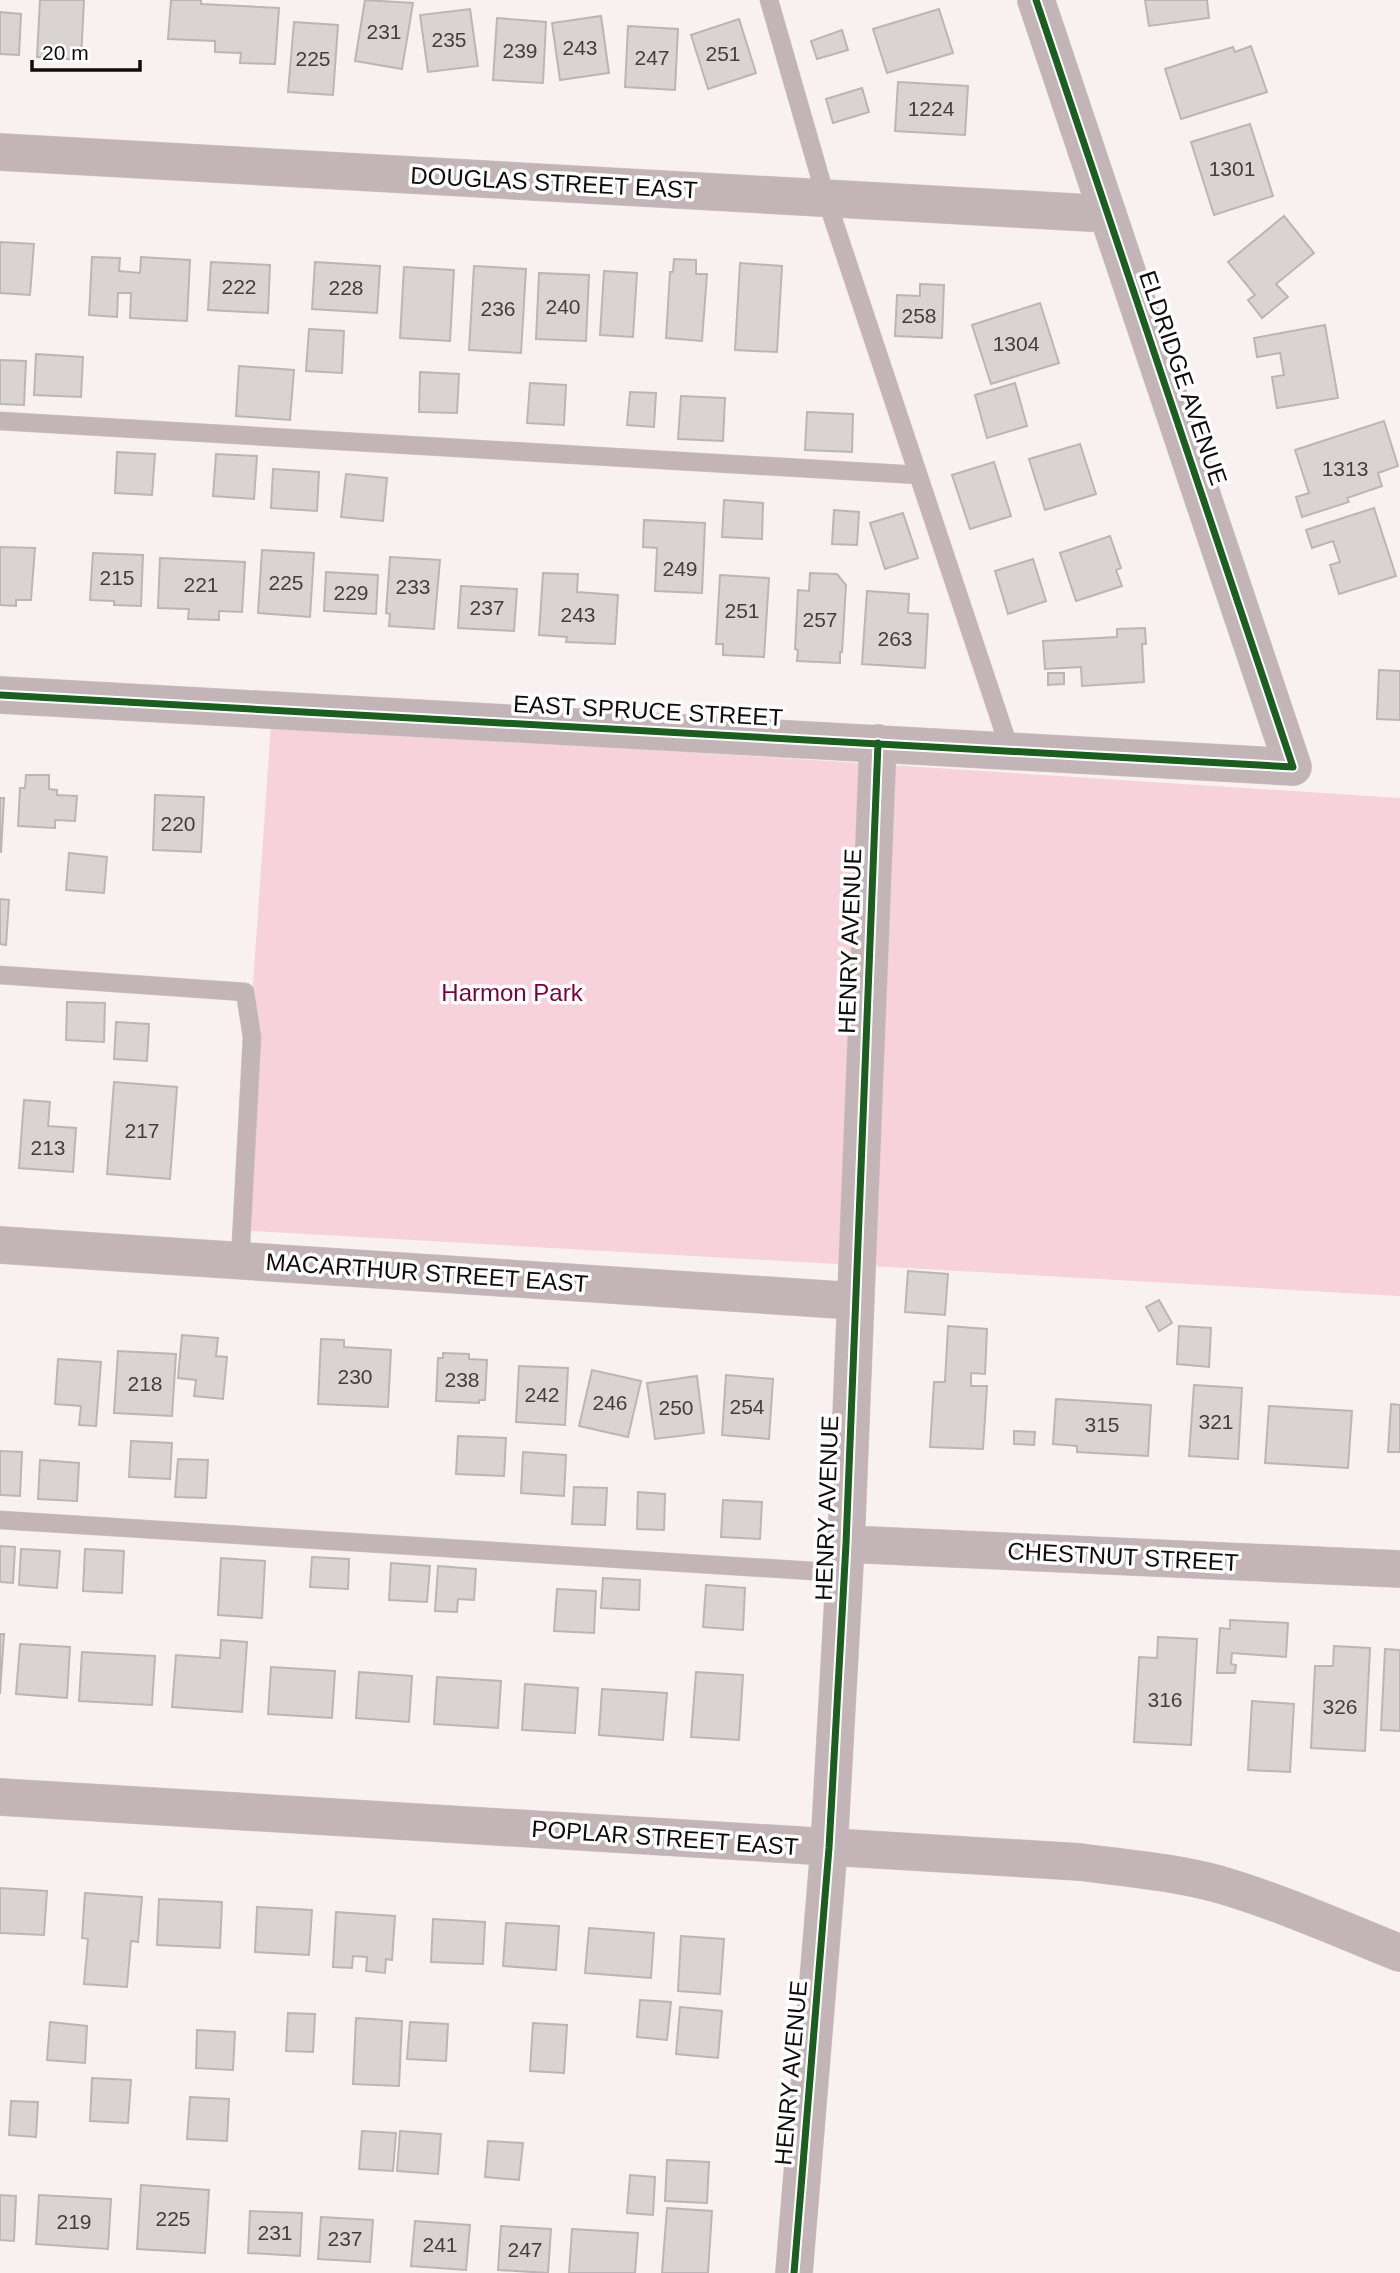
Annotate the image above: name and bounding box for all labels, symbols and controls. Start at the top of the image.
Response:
house number: 231 [366,20,402,43]
scale bar [32,28,140,72]
house number: 235 [431,28,467,51]
house number: 243 [562,36,598,59]
house number: 239 [502,39,538,62]
text: 20 m [42,41,89,64]
house number: 251 [705,42,741,65]
house number: 247 [634,46,670,69]
house number: 225 [295,47,331,70]
house number: 1224 [908,97,955,120]
house number: 1301 [1209,157,1255,180]
street label: DOUGLAS STREET EAST [410,161,699,204]
street label: ELDRIDGE AVENUE [1134,267,1233,489]
house number: 222 [221,275,257,298]
house number: 228 [328,276,364,299]
house number: 240 [545,295,581,318]
house number: 236 [480,297,516,320]
house number: 258 [901,304,937,327]
house number: 1304 [993,332,1040,355]
house number: 1313 [1322,457,1368,480]
house number: 249 [662,557,698,580]
house number: 215 [99,566,135,589]
house number: 225 [268,571,304,594]
house number: 221 [183,573,219,596]
house number: 233 [395,575,431,598]
house number: 229 [333,581,369,604]
house number: 237 [469,596,505,619]
house number: 251 [724,599,760,622]
house number: 243 [560,603,596,626]
house number: 257 [802,608,838,631]
house number: 263 [877,627,913,650]
street label: EAST SPRUCE STREET [512,690,784,731]
house number: 220 [160,812,196,835]
street label: HENRY AVENUE [833,848,866,1034]
park label: Harmon Park [441,979,584,1006]
house number: 217 [124,1119,160,1142]
house number: 213 [30,1136,66,1159]
street label: MACARTHUR STREET EAST [265,1248,590,1297]
house number: 230 [337,1365,373,1388]
house number: 238 [444,1368,480,1391]
house number: 218 [127,1372,163,1395]
house number: 242 [524,1383,560,1406]
house number: 246 [592,1391,628,1414]
house number: 254 [729,1395,765,1418]
house number: 250 [658,1396,694,1419]
house number: 321 [1198,1410,1234,1433]
house number: 315 [1084,1413,1120,1436]
street label: HENRY AVENUE [810,1415,843,1601]
street label: CHESTNUT STREET [1007,1537,1240,1576]
house number: 316 [1147,1688,1183,1711]
house number: 326 [1322,1695,1358,1718]
street label: POPLAR STREET EAST [531,1815,800,1860]
street label: HENRY AVENUE [769,1979,812,2166]
house number: 225 [155,2207,191,2230]
house number: 219 [56,2210,92,2233]
house number: 231 [257,2221,293,2244]
house number: 237 [327,2227,363,2250]
house number: 241 [422,2233,458,2256]
house number: 247 [507,2238,543,2261]

